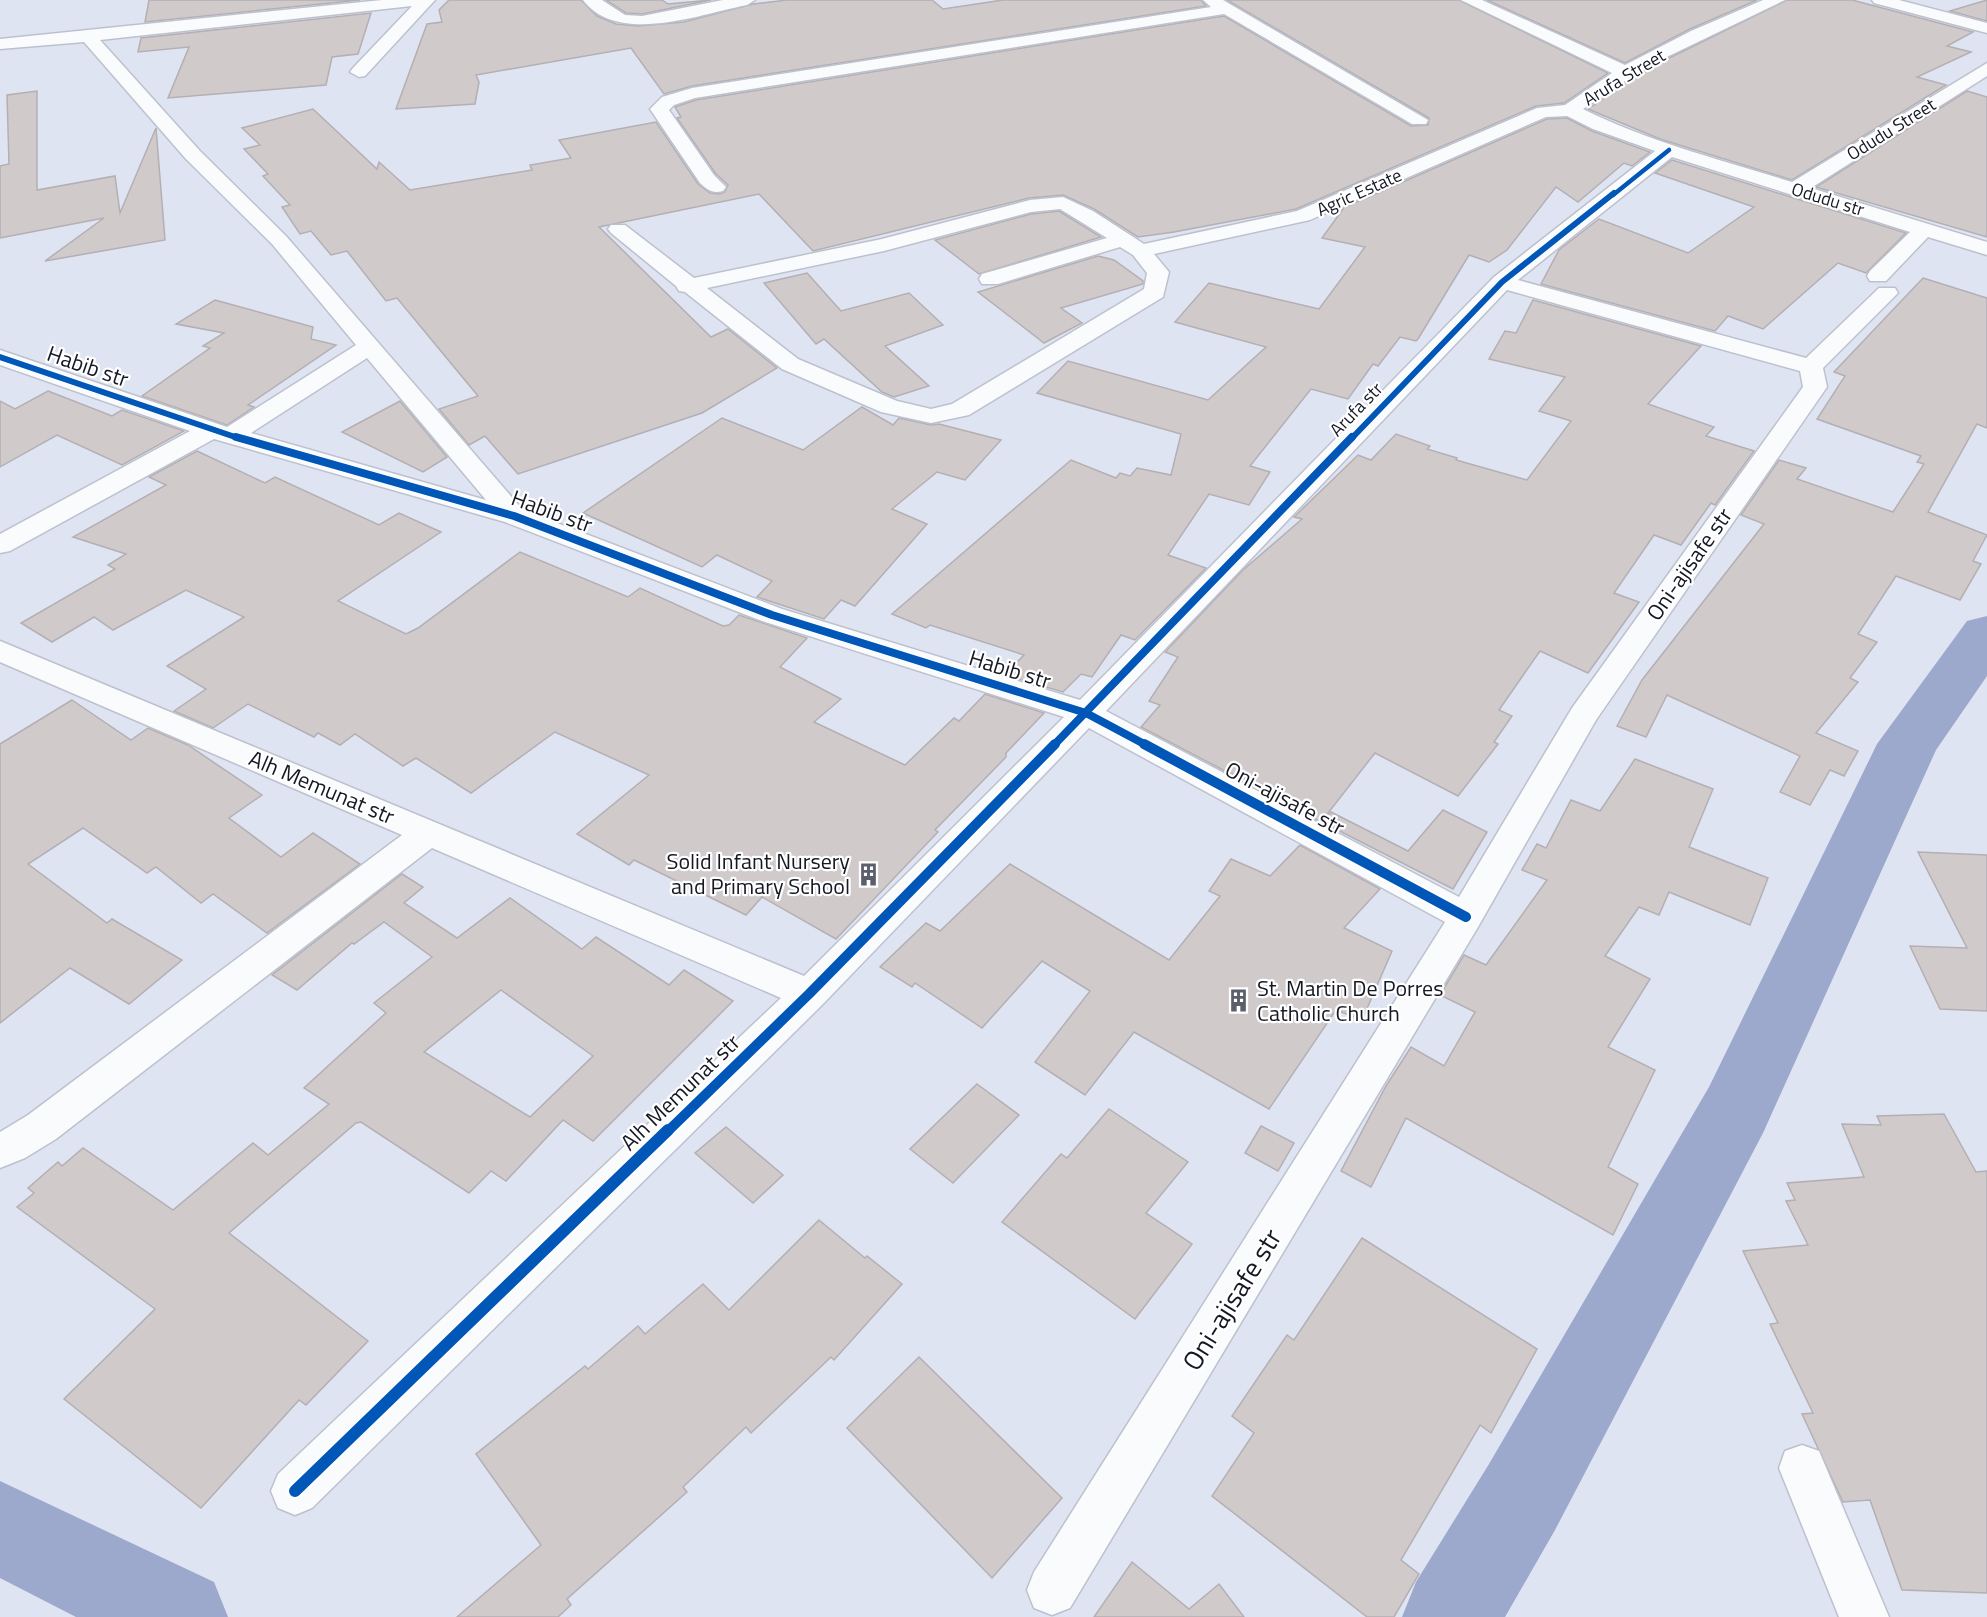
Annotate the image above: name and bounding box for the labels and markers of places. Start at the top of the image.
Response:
place label: Solid Infant Nursery and Primary School [666,844,850,903]
building icon: Solid Infant Nursery and Primary School [855,861,881,887]
place label: St. Martin De Porres Catholic Church [1257,971,1443,1030]
building icon: St. Martin De Porres Catholic Church [1226,988,1252,1014]

